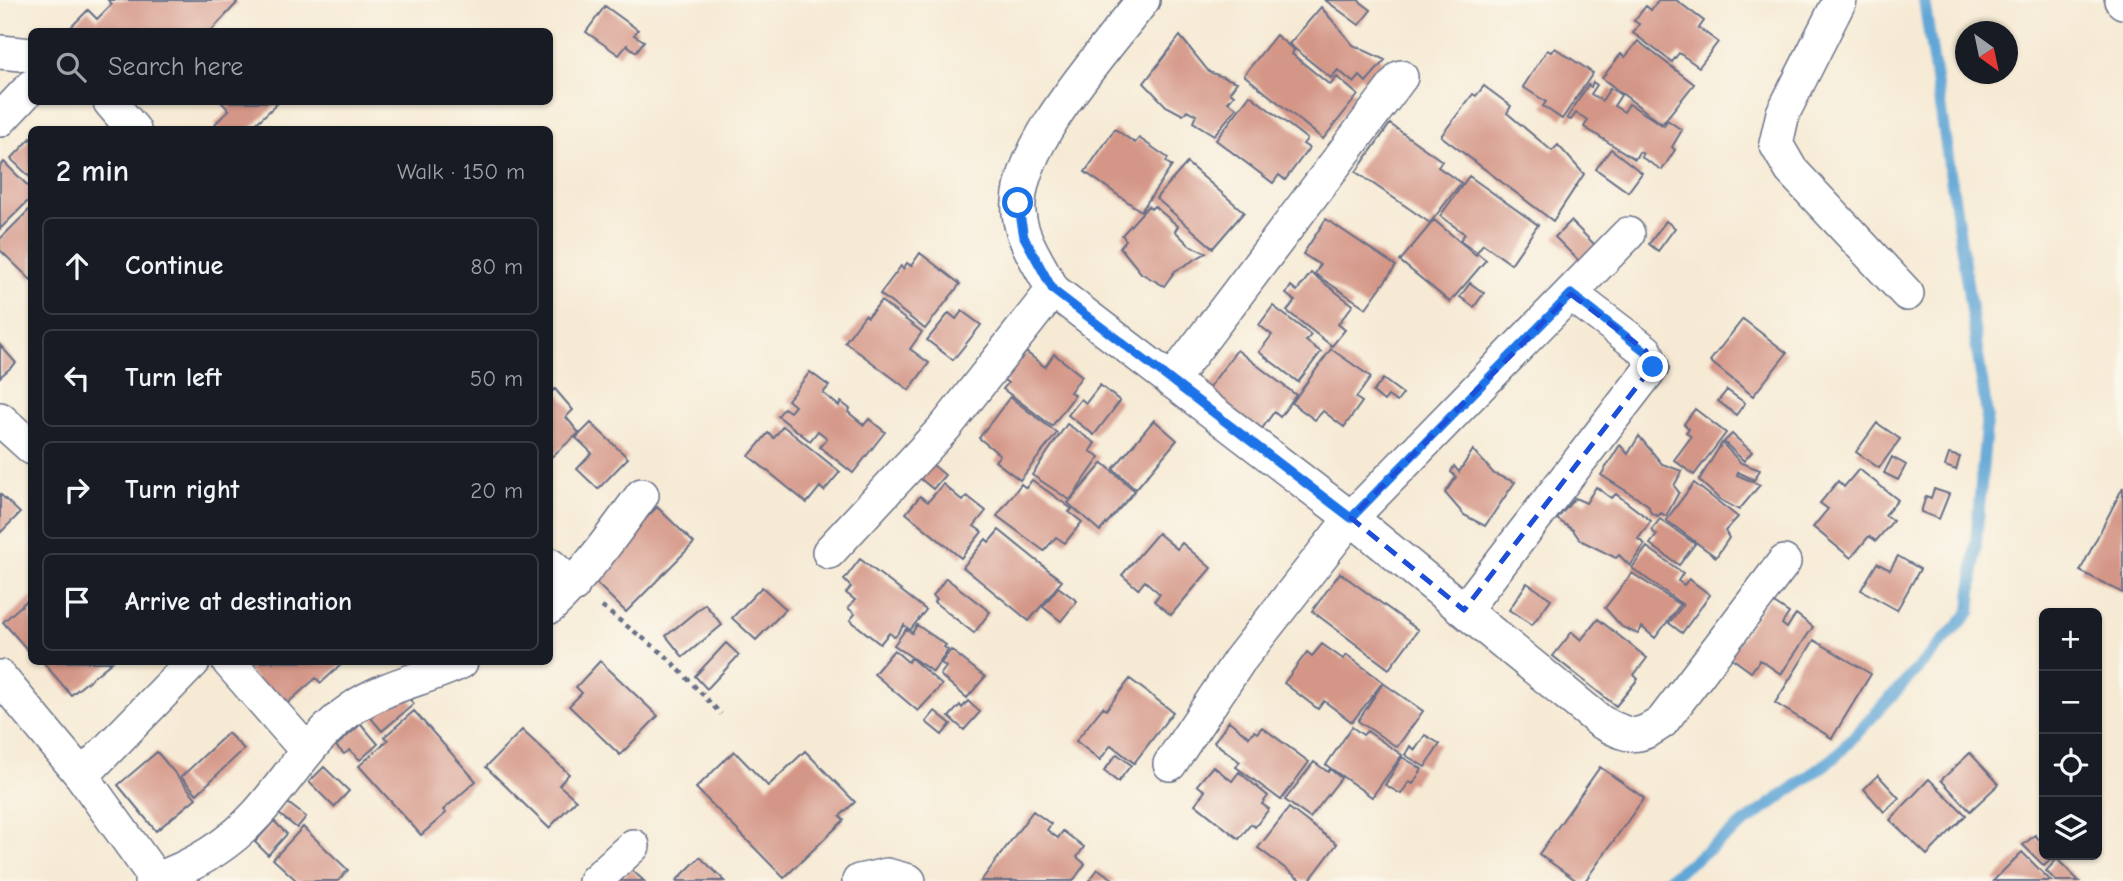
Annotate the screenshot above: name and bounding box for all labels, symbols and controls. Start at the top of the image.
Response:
north arrow [1955,21,2018,84]
search box [28,28,553,105]
icon: search [52,48,90,86]
text: Search here [108,52,243,82]
text: 2 min [56,154,129,189]
text: Walk · 150 m [397,158,525,185]
route start [1002,187,1033,218]
icon: ahead [58,247,96,285]
text: Continue [125,251,223,281]
text: 80 m [470,253,523,280]
route end [1637,351,1668,382]
icon: left [58,359,96,397]
text: Turn left [125,363,222,393]
text: 50 m [470,365,523,392]
icon: right [58,471,96,509]
text: Turn right [125,475,239,505]
text: 20 m [470,477,523,504]
icon: arrive [58,583,96,621]
text: Arrive at destination [125,587,352,617]
map controls [2039,608,2102,860]
button: + [2039,608,2102,671]
button: − [2039,671,2102,734]
button: locate [2039,734,2102,797]
button: layers [2039,797,2102,860]

